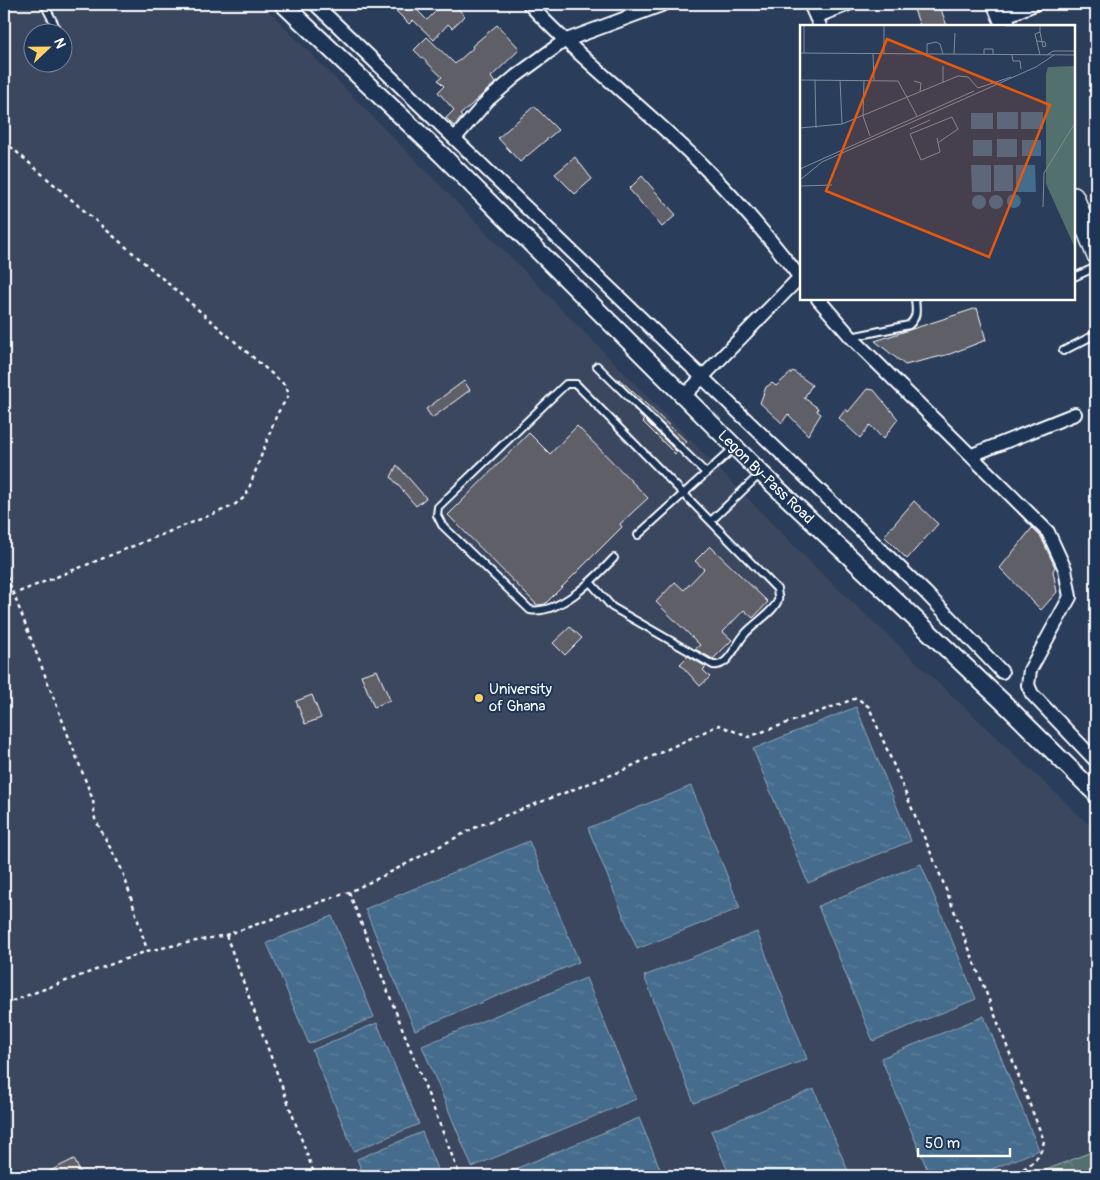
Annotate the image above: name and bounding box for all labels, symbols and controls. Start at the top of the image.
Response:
north arrow [22,22,72,72]
inset map [800,25,1075,300]
text: N [50,36,69,51]
street label: Legon By-Pass Road [714,426,818,528]
place label: University of Ghana [489,680,552,716]
marker: University of Ghana [473,692,485,704]
scale bar [918,1125,1010,1157]
text: 50 m [925,1134,960,1153]

